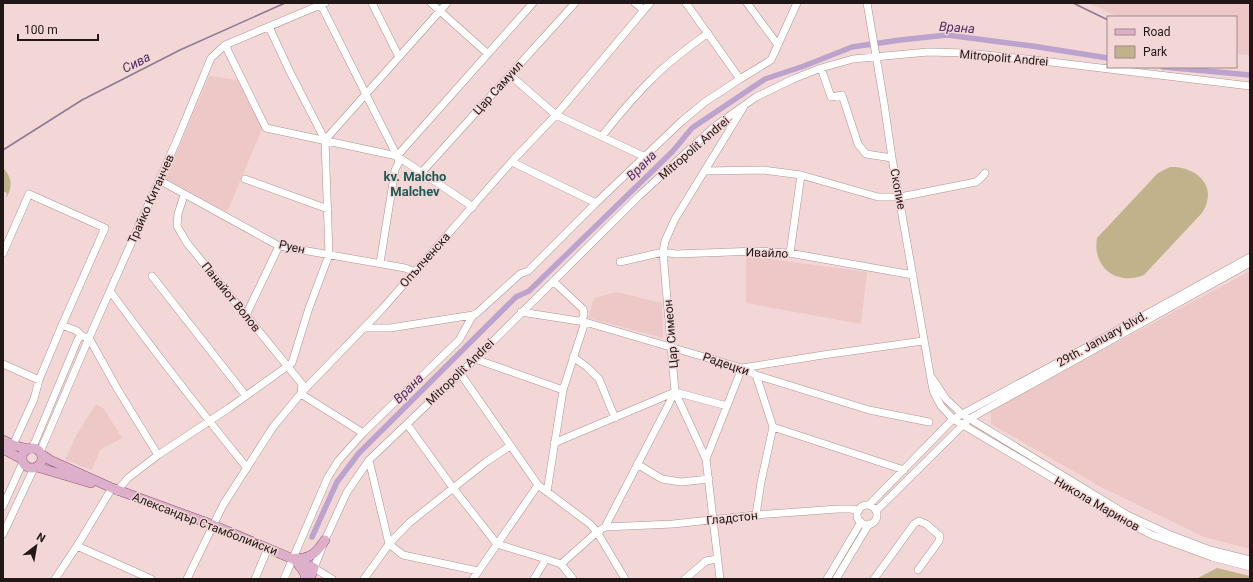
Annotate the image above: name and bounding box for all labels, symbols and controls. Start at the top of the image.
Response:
scale bar [18,16,98,42]
legend [1107,16,1237,68]
water label: Врана [939,19,976,36]
text: 100 m [24,23,58,37]
text: Road [1143,25,1171,39]
text: Park [1143,45,1168,59]
street label: Mitropolit Andrei [959,47,1049,69]
water label: Сива [120,49,153,76]
street label: Цар Самуил [470,58,526,118]
street label: Mitropolit Andrei [656,114,732,182]
water label: Врана [623,147,659,183]
street label: Трайко Китанчев [125,152,177,246]
street label: Скопие [887,167,909,211]
district label: kv. Malcho Malchev [384,169,446,199]
street label: Опълченска [397,230,453,290]
street label: Руен [277,237,307,257]
street label: Ивайло [745,245,789,261]
street label: Панайот Волов [199,259,264,335]
street label: Цар Симеон [661,299,681,369]
street label: 29th. January blvd. [1054,308,1150,370]
street label: Mitropolit Andrei [423,336,497,408]
street label: Радецки [701,350,751,378]
water label: Врана [390,370,426,406]
street label: Никола Маринов [1052,474,1142,534]
street label: Александър Стамболийски [130,490,280,558]
street label: Гладстон [706,508,758,528]
north arrow [16,526,56,566]
text: N [34,530,48,546]

